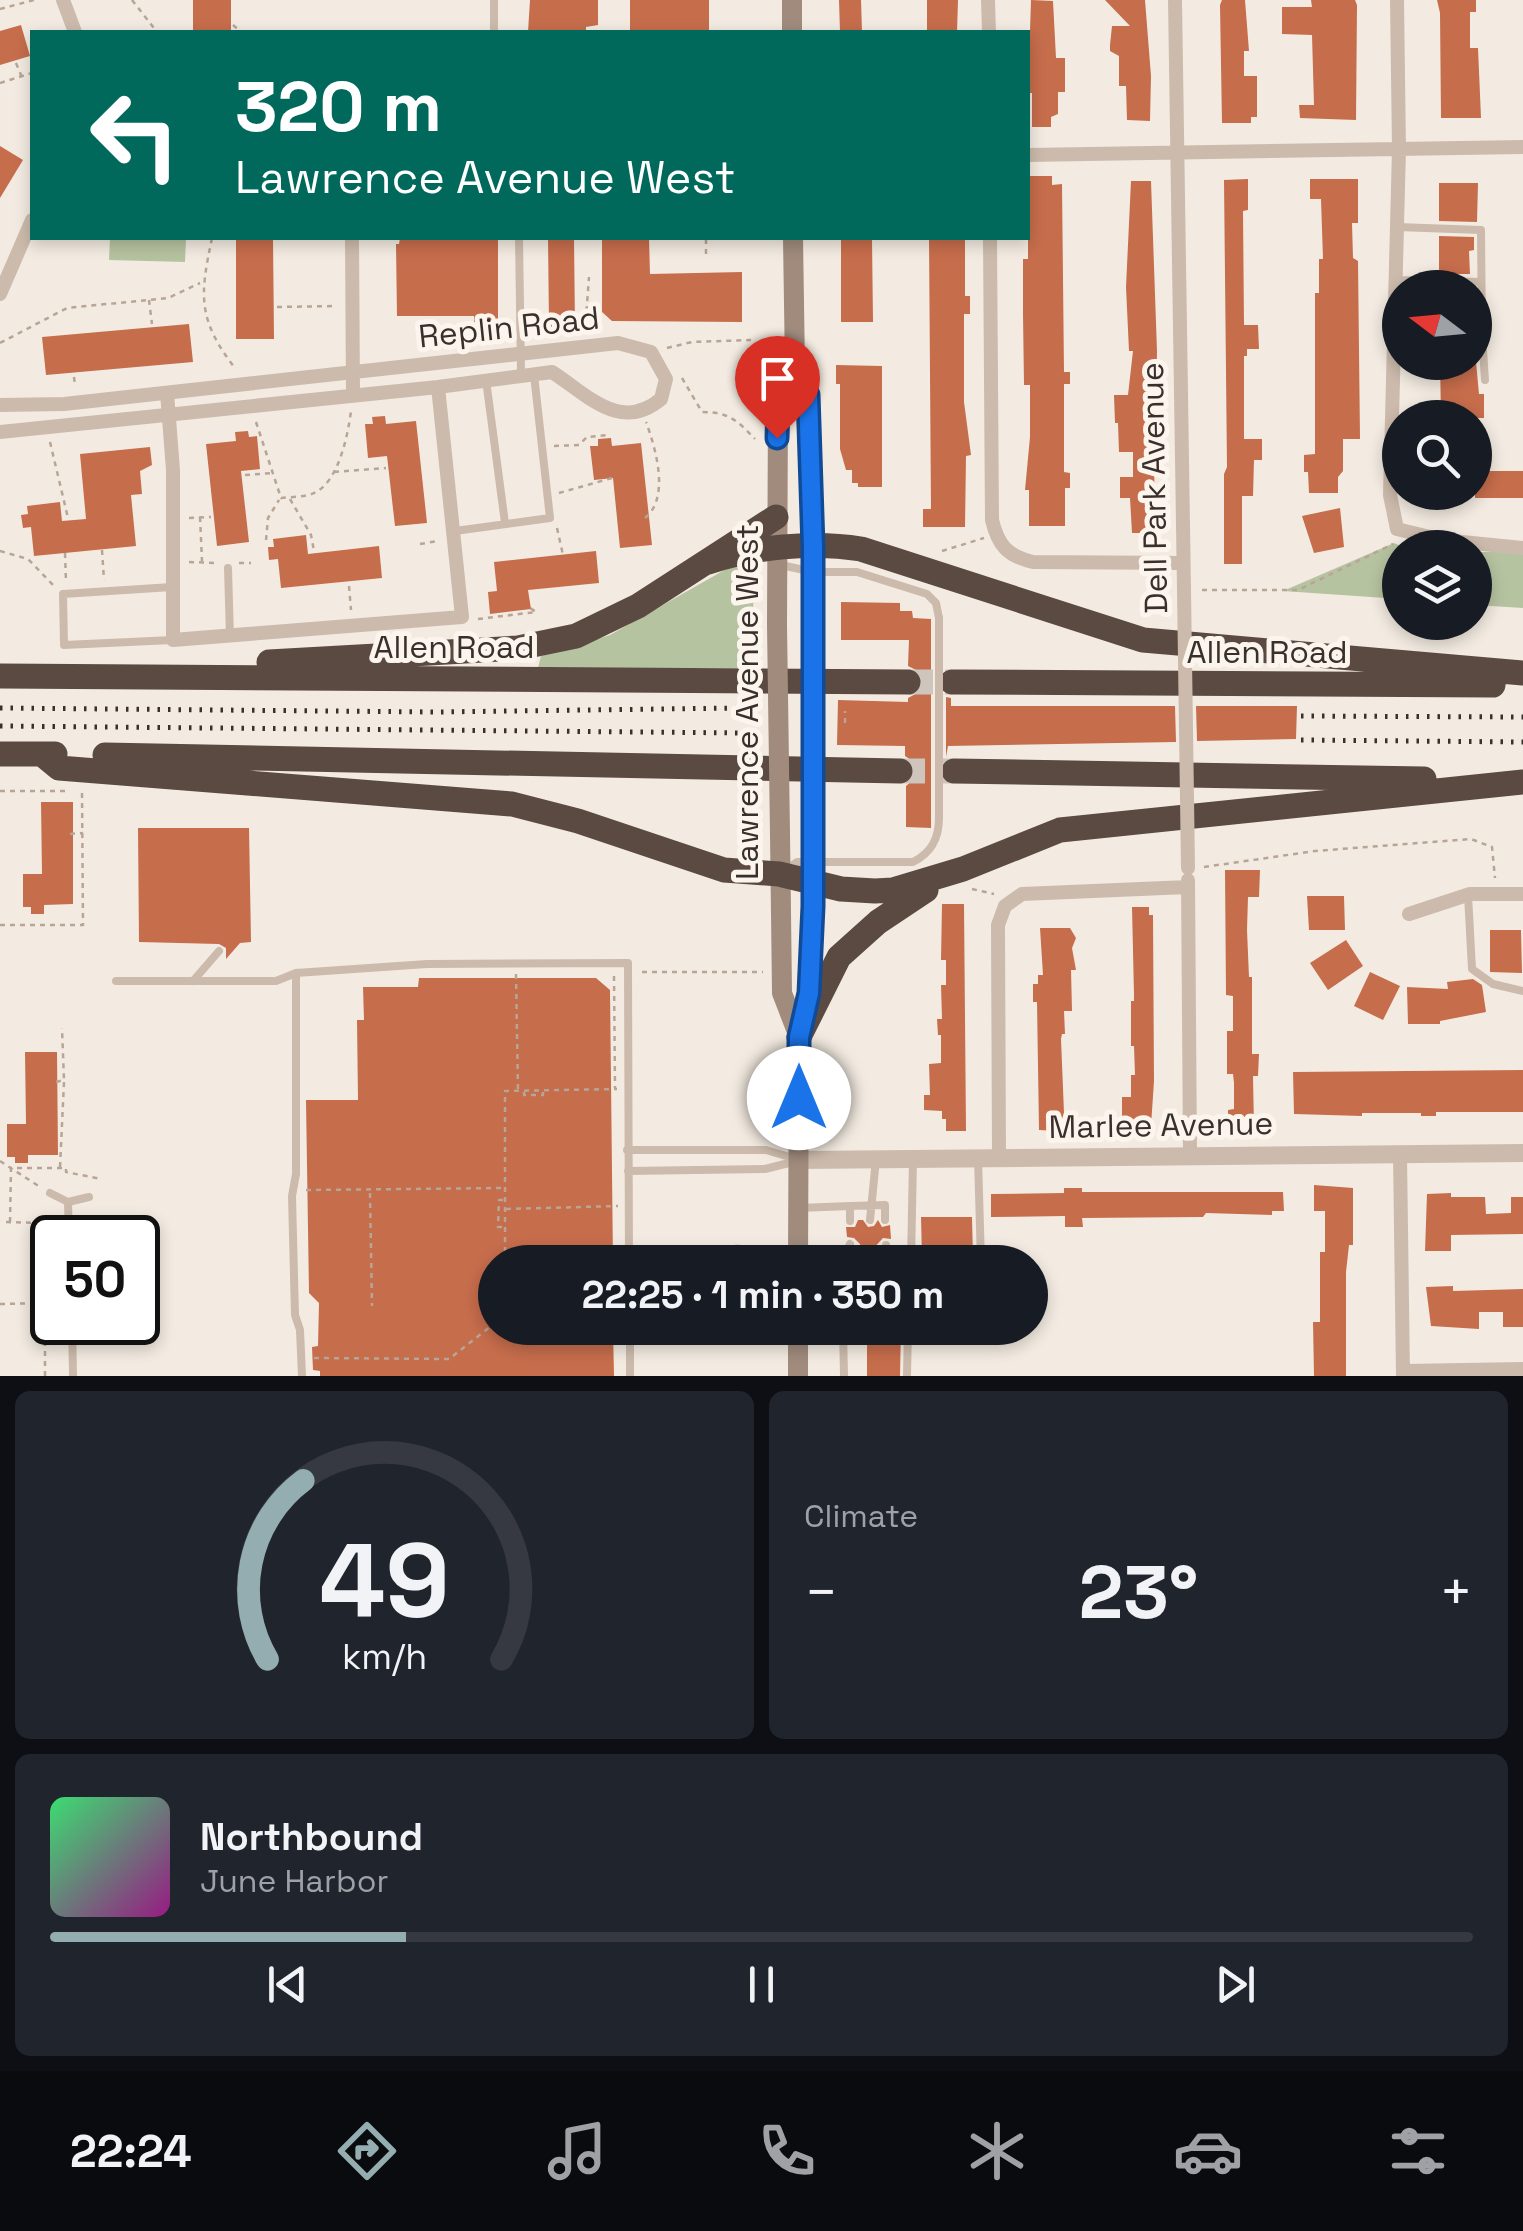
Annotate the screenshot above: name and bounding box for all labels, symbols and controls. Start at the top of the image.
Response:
text: 320 m [235,62,442,151]
icon: left [70,70,200,200]
text: Lawrence Avenue West [235,149,735,206]
north arrow [1382,270,1492,380]
map controls [1382,270,1492,640]
street label: Replin Road [417,298,601,356]
pin [735,336,820,439]
icon: arrive [750,351,805,406]
street label: Dell Park Avenue [1132,362,1176,614]
button: search [1382,400,1492,510]
street label: Lawrence Avenue West [727,524,767,880]
button: layers [1382,530,1492,640]
street label: Allen Road [373,627,535,667]
street label: Allen Road [1186,632,1348,672]
position arrow [747,1046,851,1150]
street label: Marlee Avenue [1048,1103,1274,1147]
speed limit sign: 50 [30,1215,160,1345]
text: 22:25 · 1 min · 350 m [582,1271,944,1319]
text: Climate [804,1496,918,1536]
text: 49 [319,1515,450,1647]
text: 23° [1079,1544,1198,1640]
text: − [804,1557,838,1627]
text: + [1439,1557,1473,1627]
text: km/h [342,1634,427,1679]
text: Northbound [200,1813,423,1861]
text: June Harbor [200,1861,388,1901]
icon: previous [260,1957,315,2012]
icon: pause [734,1957,789,2012]
icon: next [1208,1957,1263,2012]
icon: directions [332,2116,402,2186]
icon: music [542,2116,612,2186]
icon: phone [752,2116,822,2186]
icon: climate [962,2116,1032,2186]
icon: car [1173,2116,1243,2186]
icon: filters [1383,2116,1453,2186]
text: 22:24 [70,2123,192,2180]

